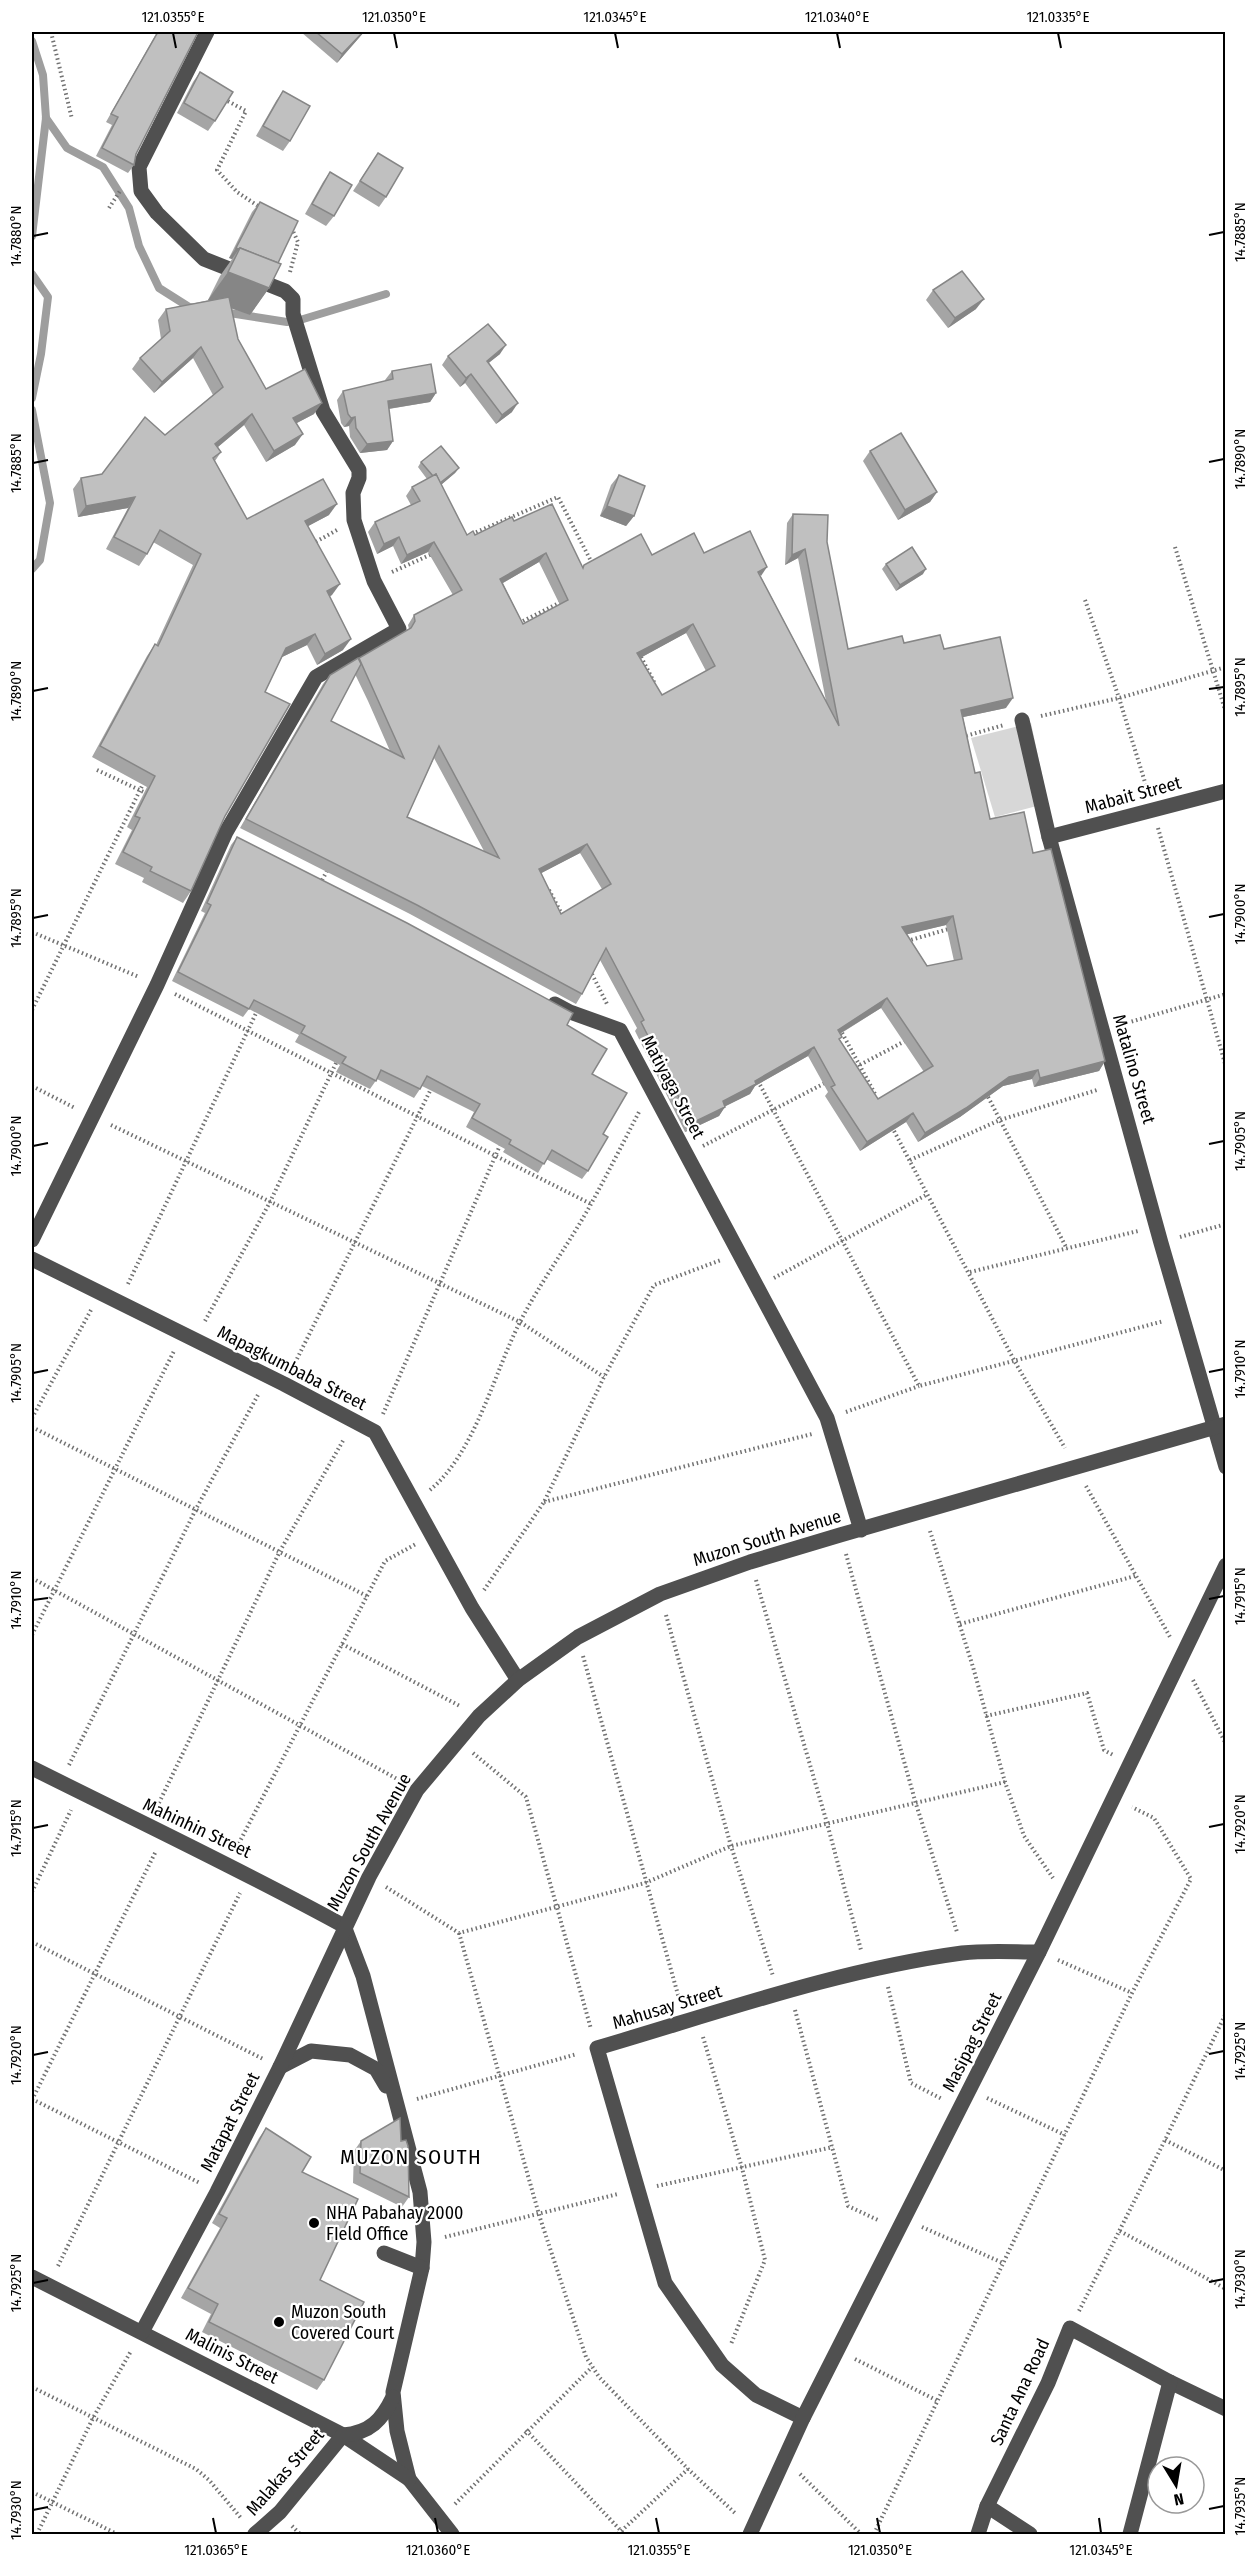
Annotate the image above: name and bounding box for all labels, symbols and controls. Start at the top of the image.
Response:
text: 121.0355°E [141,8,205,26]
text: 121.0350°E [362,8,426,26]
text: 121.0345°E [583,8,647,26]
text: 121.0340°E [805,8,869,26]
text: 121.0335°E [1027,8,1090,26]
text: 14.7885°N [1231,202,1249,262]
text: 14.7880°N [7,205,25,267]
text: 14.7890°N [1231,429,1249,489]
text: 14.7885°N [7,433,25,493]
text: 14.7895°N [1231,657,1249,717]
text: 14.7890°N [7,661,25,721]
street label: Mabait Street [1082,772,1184,818]
text: 14.7900°N [1231,883,1249,945]
text: 14.7895°N [7,888,25,948]
street label: Matalino Street [1108,1012,1160,1126]
street label: Matiyaga Street [637,1032,709,1143]
text: 14.7905°N [1231,1111,1249,1171]
text: 14.7900°N [7,1115,25,1177]
street label: Mapagkumbaba Street [214,1321,370,1415]
text: 14.7910°N [1231,1340,1249,1398]
text: 14.7905°N [7,1343,25,1403]
street label: Muzon South Avenue [690,1505,844,1571]
text: 14.7915°N [1231,1567,1249,1625]
text: 14.7910°N [7,1571,25,1629]
street label: Muzon South Avenue [322,1769,416,1915]
street label: Mahinhin Street [139,1793,255,1863]
text: 14.7920°N [1231,1794,1249,1854]
text: 14.7915°N [7,1799,25,1857]
street label: Mahusay Street [610,1980,724,2034]
street label: Masipag Street [938,1988,1007,2095]
text: 14.7925°N [1231,2022,1249,2080]
text: 14.7920°N [7,2025,25,2085]
street label: Matapat Street [195,2068,265,2175]
district label: MUZON SOUTH [340,2144,482,2170]
place label: NHA Pabahay 2000 FIeld Office [326,2202,463,2245]
marker: NHA Pabahay 2000 FIeld Office [307,2216,321,2230]
text: 14.7930°N [1231,2249,1249,2309]
text: 14.7925°N [7,2254,25,2312]
place label: Muzon South Covered Court [291,2301,395,2344]
marker: Muzon South Covered Court [272,2315,286,2329]
street label: Malinis Street [182,2323,282,2389]
street label: Santa Ana Road [986,2335,1054,2449]
street label: Malakas Street [241,2424,329,2520]
north arrow [1146,2455,1206,2515]
text: 14.7935°N [1231,2477,1249,2535]
text: 14.7930°N [7,2480,25,2540]
text: N [1172,2489,1185,2509]
text: 121.0365°E [184,2541,248,2559]
text: 121.0360°E [406,2541,470,2559]
text: 121.0355°E [627,2541,691,2559]
text: 121.0350°E [848,2541,912,2559]
text: 121.0345°E [1069,2541,1133,2559]

